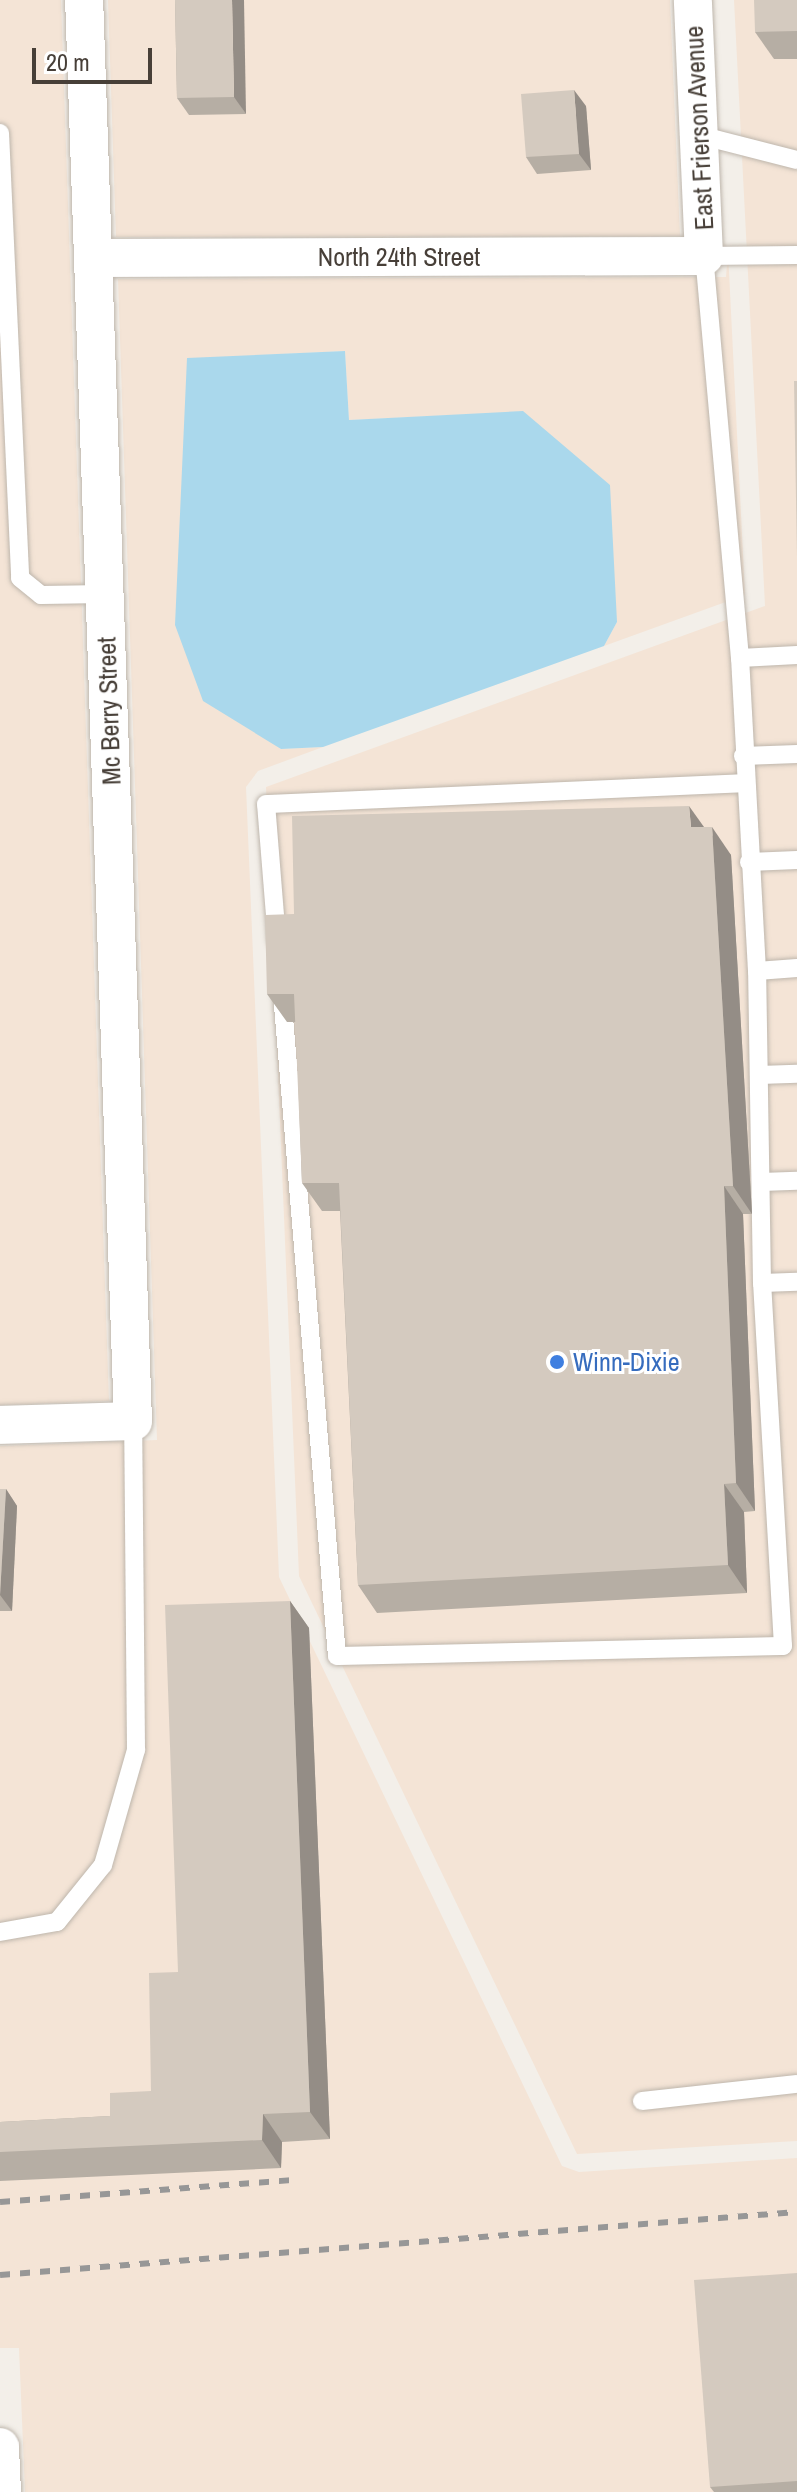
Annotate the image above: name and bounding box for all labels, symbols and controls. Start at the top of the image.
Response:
street label: East Frierson Avenue [678,24,720,232]
scale bar [36,32,156,82]
text: 20 m [46,46,90,78]
street label: North 24th Street [318,241,480,273]
street label: Mc Berry Street [91,636,127,786]
place label: Winn-Dixie [573,1346,680,1378]
marker: Winn-Dixie [548,1353,566,1371]

